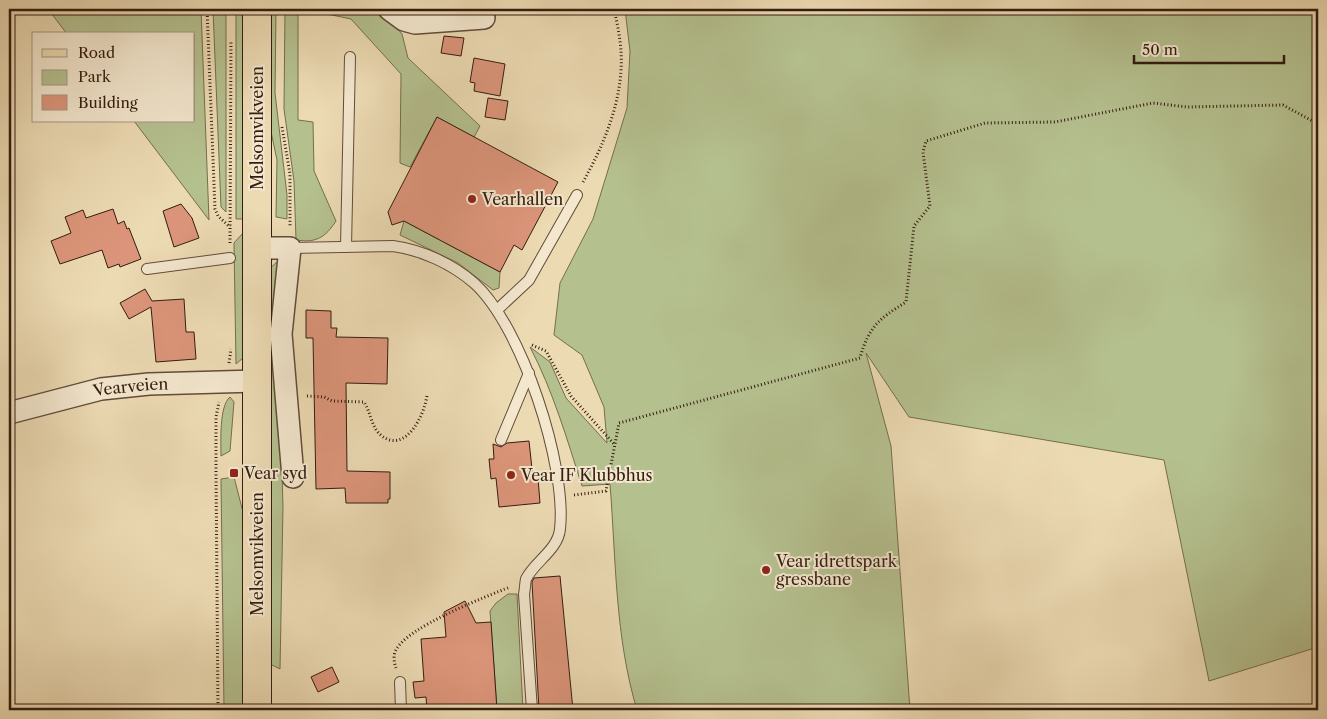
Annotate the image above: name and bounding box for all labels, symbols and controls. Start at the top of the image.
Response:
legend [32,32,195,122]
scale bar [1134,32,1284,64]
text: 50 m [1142,40,1178,59]
text: Road [78,43,115,62]
street label: Melsomvikveien [247,66,267,190]
text: Park [78,67,112,86]
text: Building [78,93,138,112]
place label: Vearhallen [481,189,563,209]
marker: Vearhallen [466,193,478,205]
street label: Vearveien [90,373,169,401]
place label: Vear syd [243,463,308,483]
place label: Vear IF Klubbhus [520,465,653,485]
marker: Vear syd [228,467,240,479]
marker: Vear IF Klubbhus [505,469,517,481]
street label: Melsomvikveien [247,492,267,616]
place label: Vear idrettspark gressbane [775,551,898,589]
marker: Vear idrettspark gressbane [760,564,772,576]

